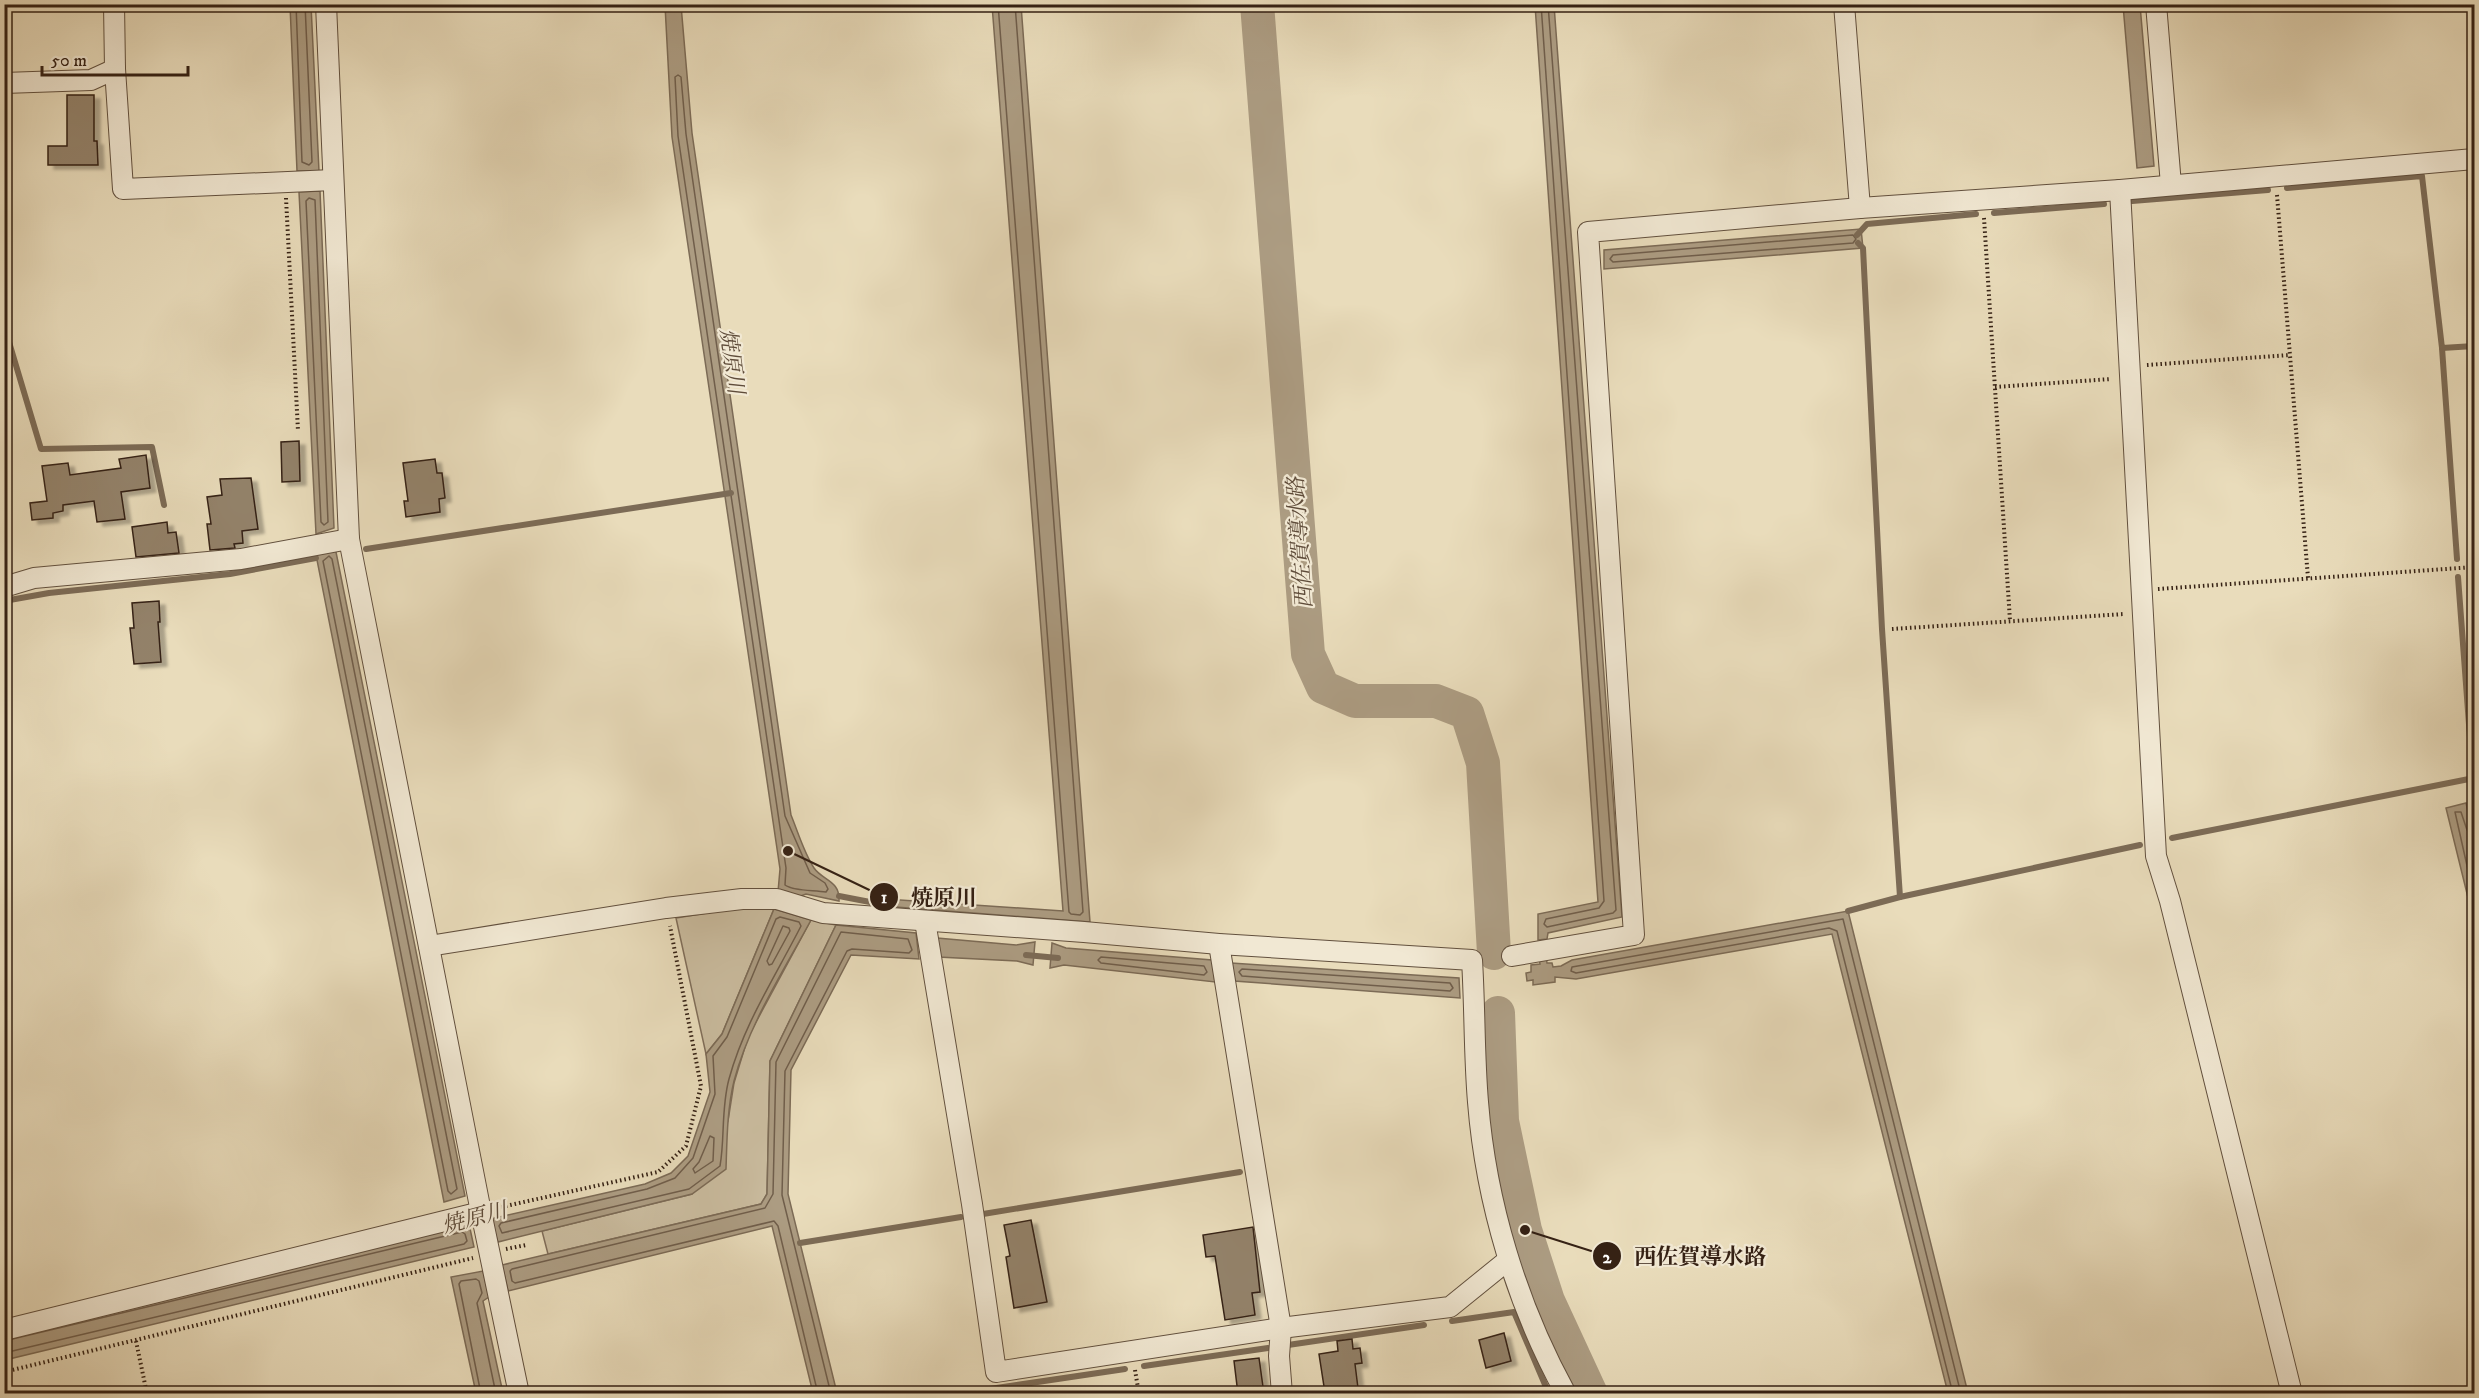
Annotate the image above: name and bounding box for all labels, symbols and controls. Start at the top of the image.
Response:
scale bar [42,39,188,77]
text: 50 m [51,50,87,72]
water label: 焼原川 [714,327,750,398]
water label: 西佐賀導水路 [1282,474,1319,610]
callout: 焼原川 [869,877,989,917]
text: 焼原川 [911,885,977,912]
text: 1 [881,887,888,909]
water label: 焼原川 [439,1196,512,1240]
callout: 西佐賀導水路 [1592,1236,1778,1276]
text: 西佐賀導水路 [1634,1244,1766,1271]
text: 2 [1603,1247,1613,1269]

